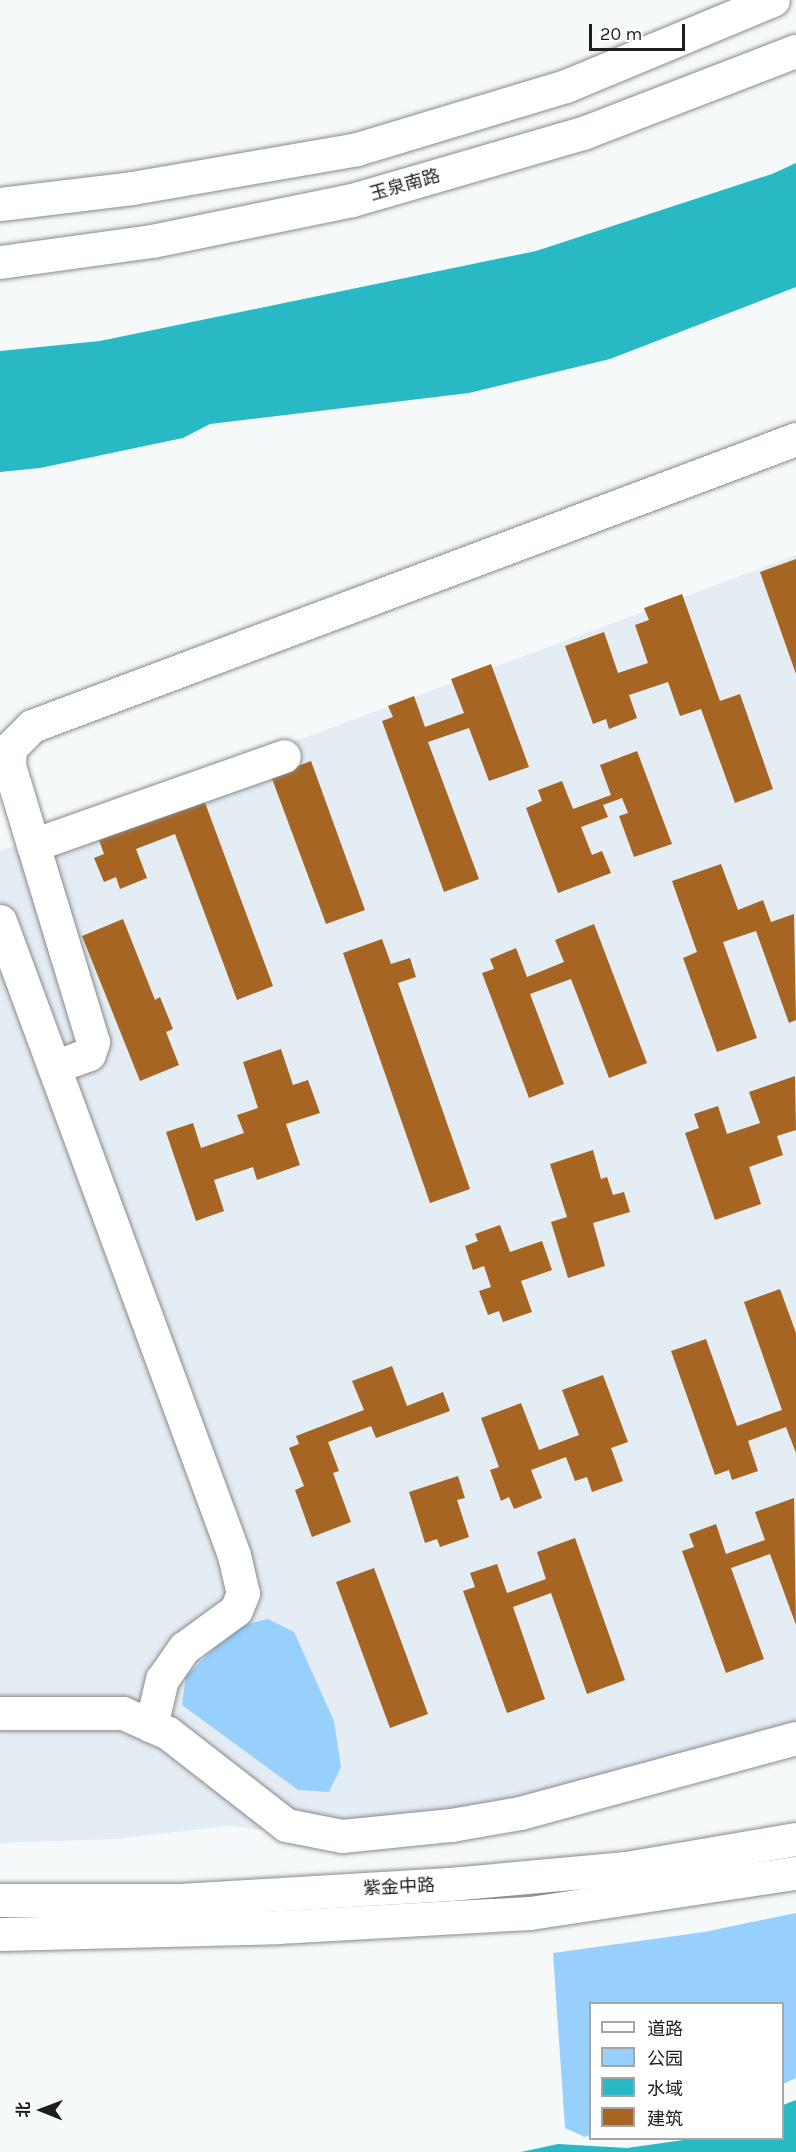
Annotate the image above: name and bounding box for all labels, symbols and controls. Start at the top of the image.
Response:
scale bar [592,12,688,50]
text: 20 m [600,23,642,45]
street label: 玉泉南路 [367,165,443,205]
street label: 紫金中路 [362,1874,436,1900]
legend [589,2002,784,2140]
text: 道路 [647,2018,683,2040]
text: 公园 [647,2048,683,2070]
text: 水域 [647,2078,683,2100]
north arrow [12,2080,72,2140]
text: 北 [14,2102,33,2118]
text: 建筑 [647,2108,683,2130]

